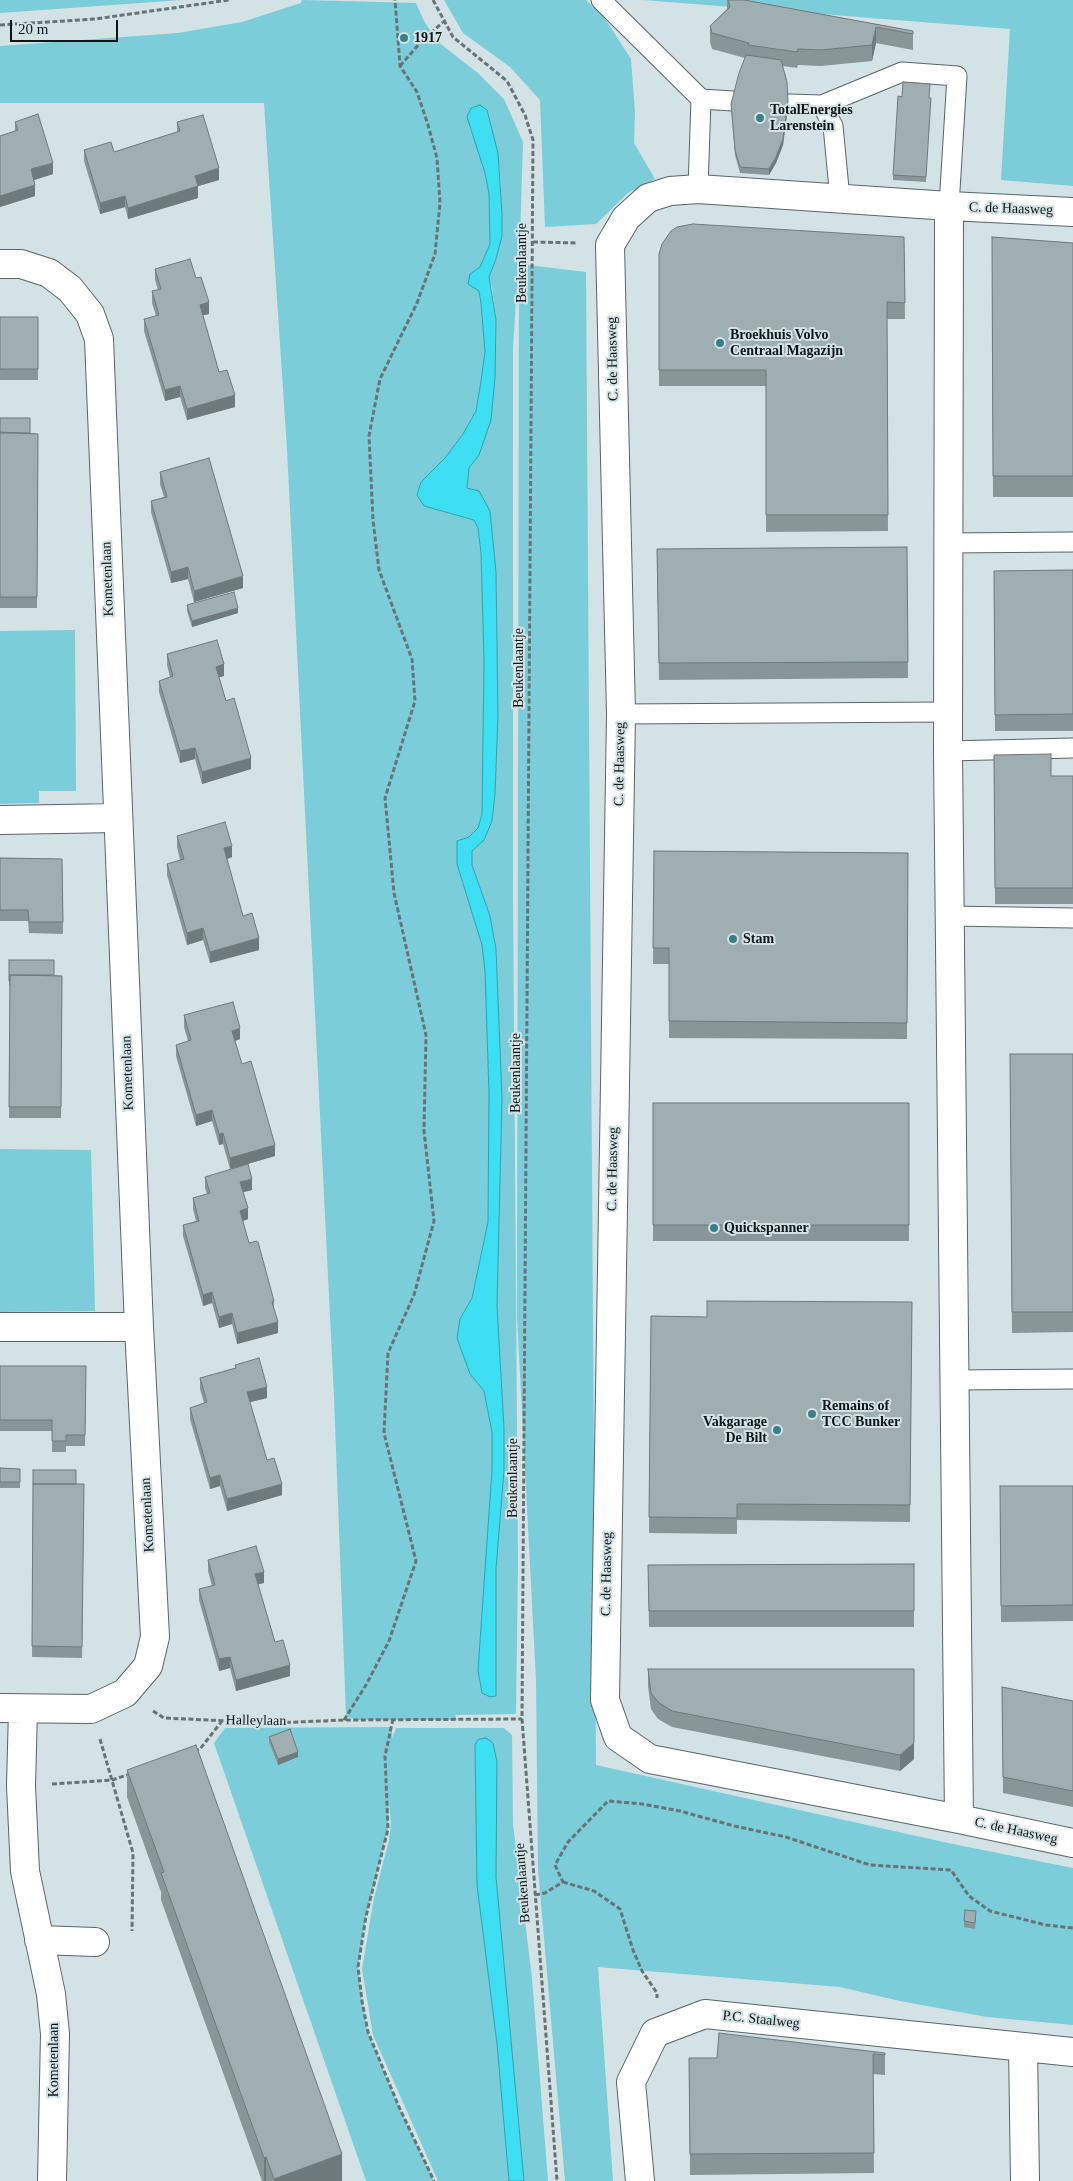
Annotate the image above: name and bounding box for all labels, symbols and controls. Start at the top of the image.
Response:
scale bar [12,10,120,42]
text: 20 m [18,21,48,37]
place label: 1917 [414,30,442,46]
marker: 1917 [398,32,410,44]
place label: TotalEnergies Larenstein [770,102,853,134]
marker: TotalEnergies Larenstein [754,112,766,124]
street label: C. de Haasweg [969,199,1053,219]
street label: Beukenlaantje [514,223,530,303]
street label: C. de Haasweg [604,317,622,401]
place label: Broekhuis Volvo Centraal Magazijn [730,327,843,360]
marker: Broekhuis Volvo Centraal Magazijn [714,337,726,349]
street label: Kometenlaan [98,541,118,617]
street label: Beukenlaantje [511,628,527,708]
street label: C. de Haasweg [611,722,629,806]
place label: Stam [743,931,774,947]
marker: Stam [727,933,739,945]
street label: Beukenlaantje [508,1033,524,1113]
street label: Kometenlaan [118,1035,138,1111]
street label: C. de Haasweg [604,1127,622,1211]
place label: Quickspanner [724,1220,809,1236]
marker: Quickspanner [708,1222,720,1234]
place label: Remains of TCC Bunker [822,1398,900,1430]
marker: Remains of TCC Bunker [806,1408,818,1420]
place label: Vakgarage De Bilt [703,1414,767,1446]
marker: Vakgarage De Bilt [771,1424,783,1436]
street label: Beukenlaantje [505,1438,521,1518]
street label: Kometenlaan [138,1477,158,1553]
street label: C. de Haasweg [598,1532,616,1616]
street label: Halleylaan [226,1712,286,1730]
street label: C. de Haasweg [973,1814,1059,1848]
street label: Beukenlaantje [512,1842,534,1924]
street label: P.C. Staalweg [722,2008,800,2032]
street label: Kometenlaan [46,2023,62,2097]

